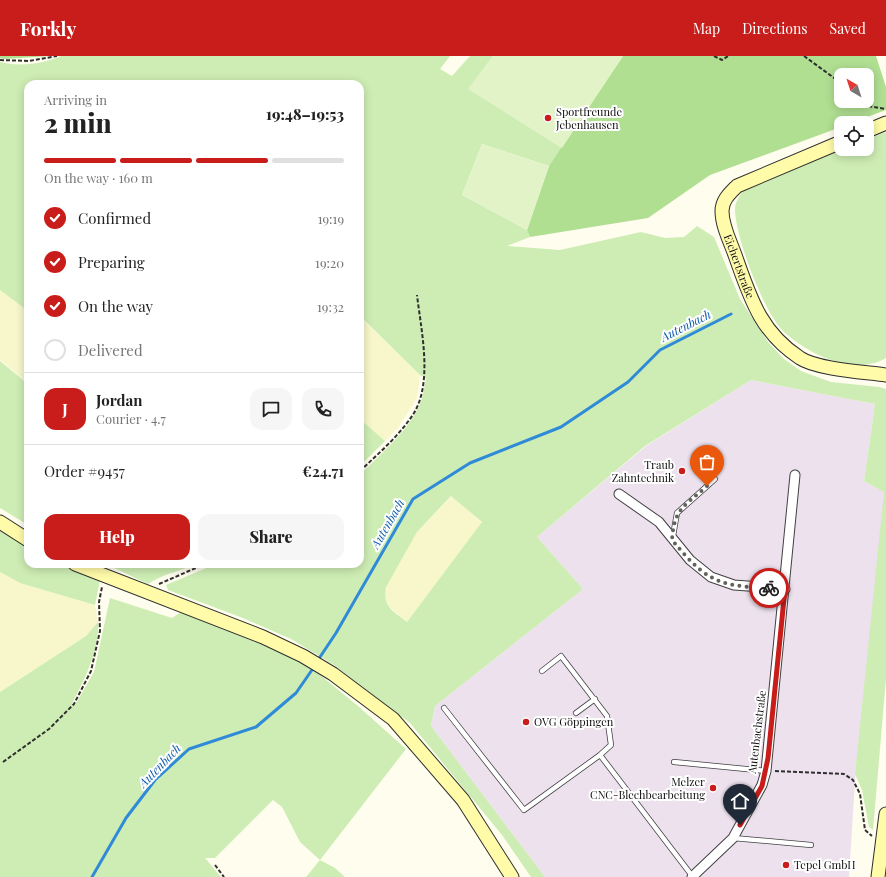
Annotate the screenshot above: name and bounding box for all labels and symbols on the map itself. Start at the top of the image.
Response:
north arrow [834,68,874,108]
place label: Sportfreunde Jebenhausen [555,104,622,132]
marker: Sportfreunde Jebenhausen [543,113,553,123]
street label: Eichertstraße [721,232,759,301]
water label: Autenbach [656,306,713,346]
pin [690,445,724,486]
place label: Traub Zahntechnik [612,457,674,485]
marker: Traub Zahntechnik [677,466,687,476]
water label: Autenbach [366,496,408,553]
courier [749,568,789,608]
street label: Autenbachstraße [744,689,769,775]
place label: OVG Göppingen [534,714,614,729]
marker: OVG Göppingen [521,717,531,727]
water label: Autenbach [133,740,184,792]
place label: Melzer CNC-Blechbearbeitung [590,774,705,802]
marker: Melzer CNC-Blechbearbeitung [708,783,718,793]
pin [723,784,757,825]
place label: Tepel GmbH [794,857,856,872]
marker: Tepel GmbH [781,860,791,870]

